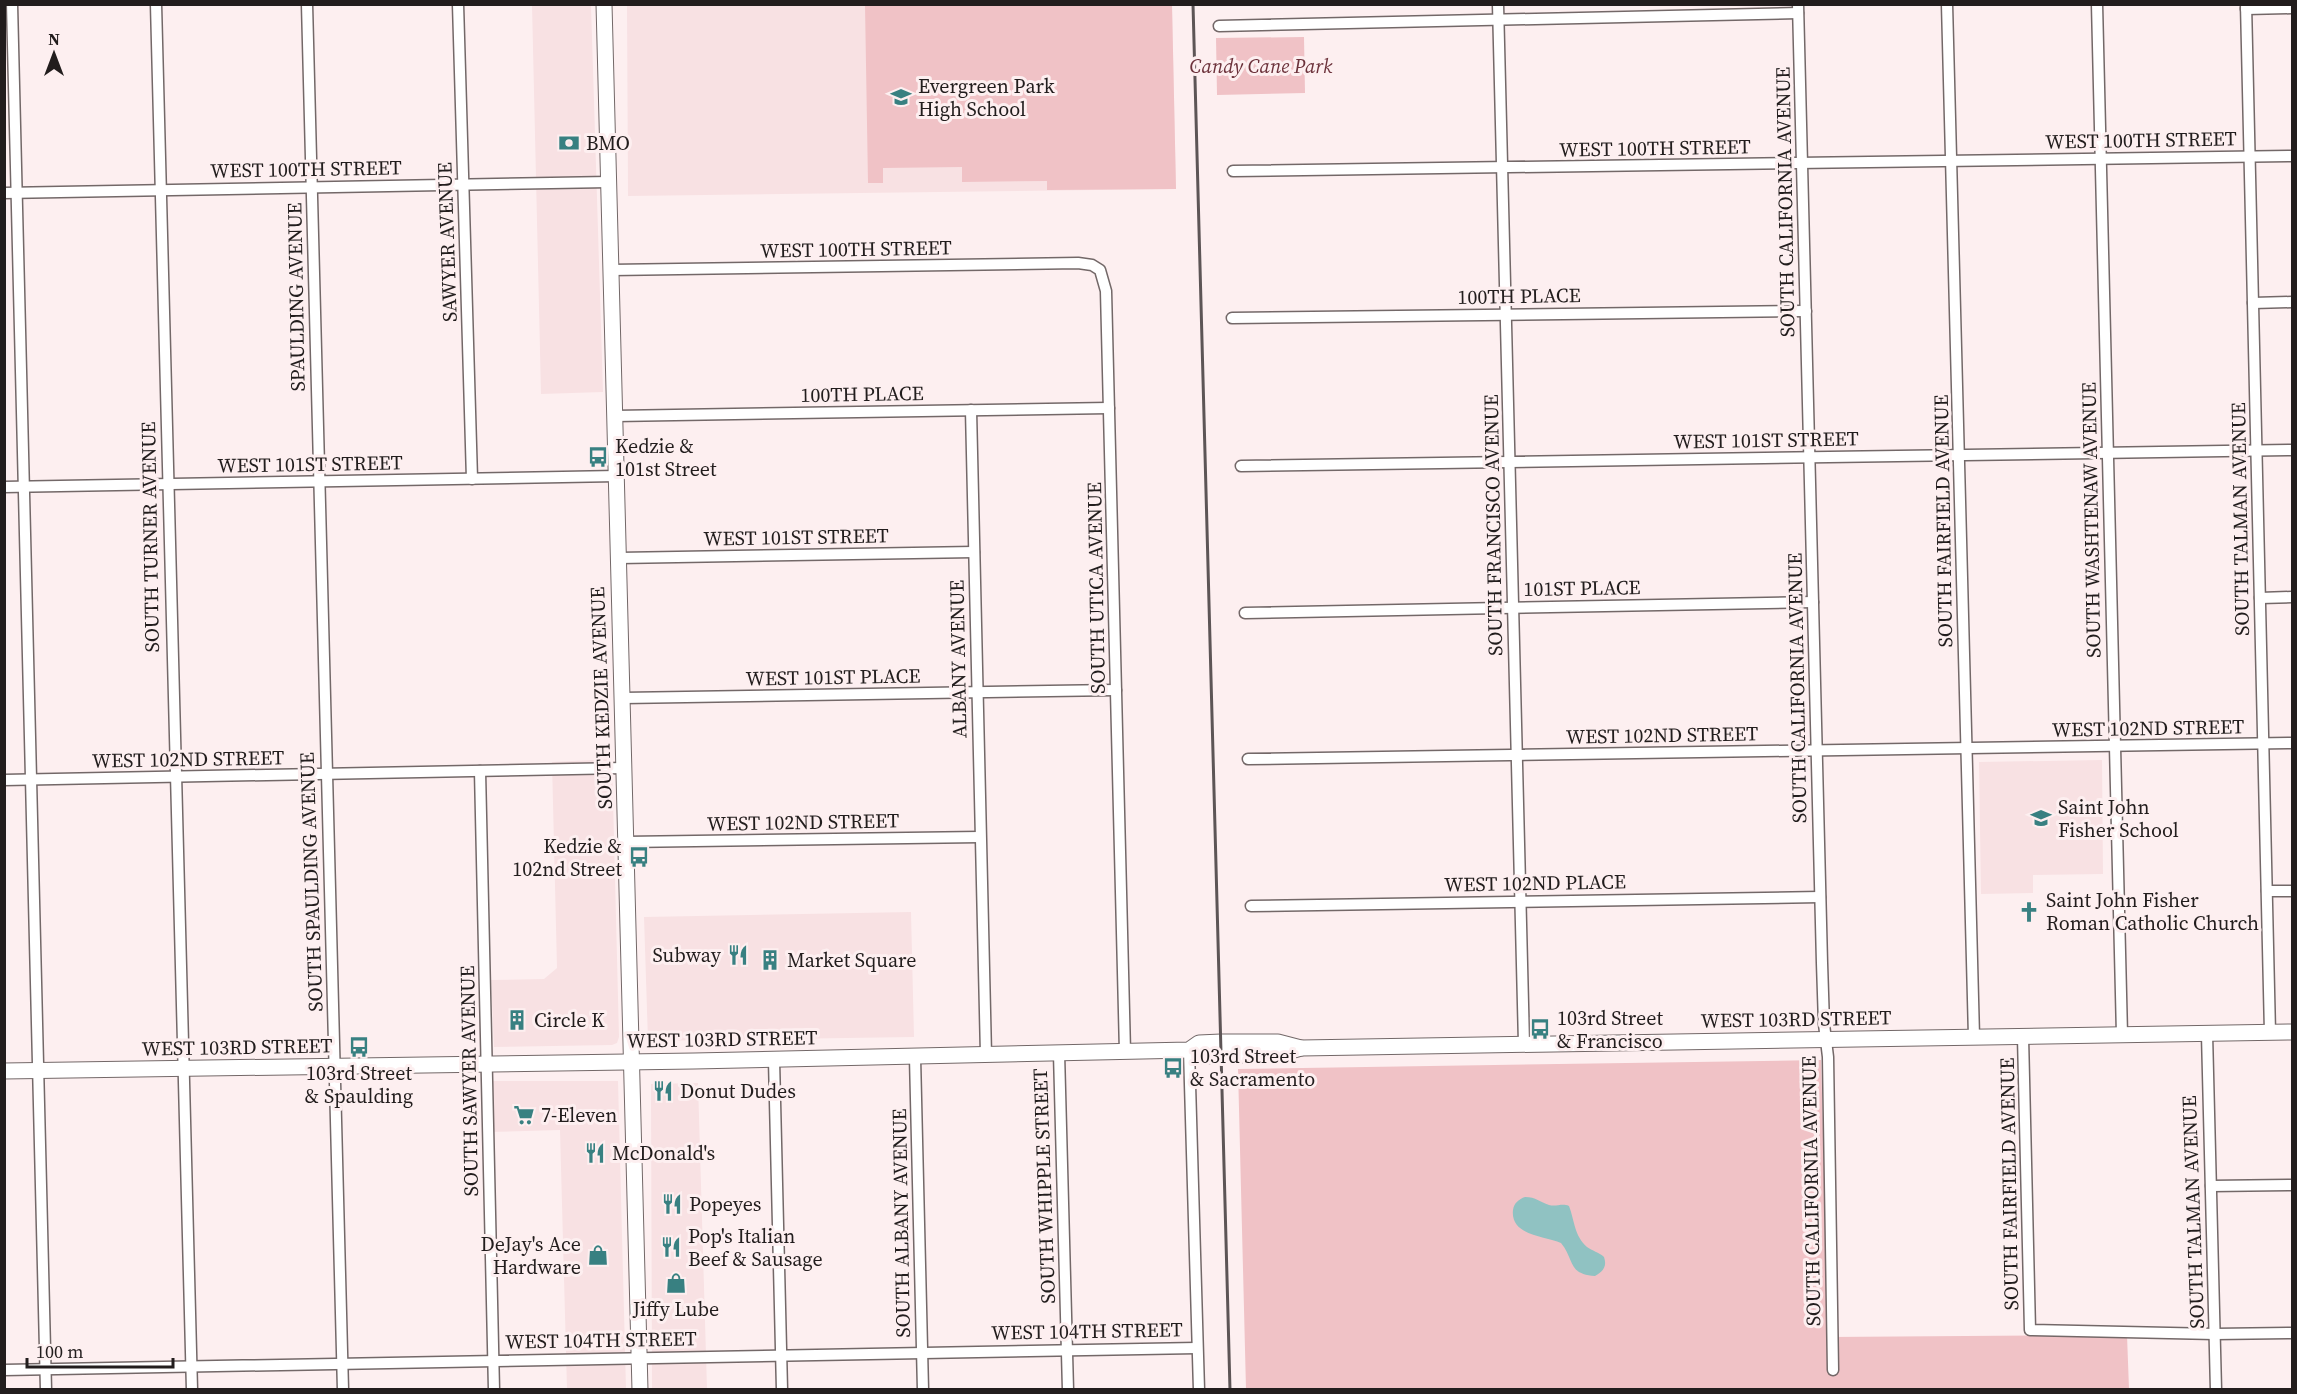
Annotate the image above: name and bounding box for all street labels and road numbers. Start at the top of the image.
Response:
street label: SOUTH CALIFORNIA AVENUE [1769,67,1801,337]
street label: WEST 100TH STREET [2045,124,2237,156]
street label: WEST 100TH STREET [1559,132,1751,164]
street label: WEST 100TH STREET [210,153,402,185]
street label: SAWYER AVENUE [430,162,464,322]
street label: SPAULDING AVENUE [280,202,312,392]
street label: WEST 100TH STREET [760,233,952,265]
street label: 100TH PLACE [1457,281,1581,311]
street label: 100TH PLACE [800,379,924,409]
street label: SOUTH WASHTENAW AVENUE [2075,382,2107,658]
street label: SOUTH FRANCISCO AVENUE [1477,394,1509,656]
street label: SOUTH FAIRFIELD AVENUE [1927,394,1959,648]
street label: SOUTH TALMAN AVENUE [2224,402,2256,636]
street label: SOUTH TURNER AVENUE [134,421,166,653]
street label: WEST 101ST STREET [1673,424,1859,456]
street label: WEST 101ST STREET [217,448,403,480]
street label: SOUTH UTICA AVENUE [1080,482,1112,694]
street label: WEST 101ST STREET [703,521,889,553]
street label: SOUTH CALIFORNIA AVENUE [1781,553,1813,823]
street label: 101ST PLACE [1523,573,1641,603]
street label: ALBANY AVENUE [943,580,973,738]
street label: SOUTH KEDZIE AVENUE [583,586,619,810]
street label: WEST 101ST PLACE [745,661,921,693]
street label: WEST 102ND STREET [2052,712,2244,744]
street label: WEST 102ND STREET [1566,719,1758,751]
street label: WEST 102ND STREET [92,743,284,775]
street label: SOUTH SPAULDING AVENUE [292,752,330,1012]
street label: WEST 102ND STREET [707,806,899,838]
street label: WEST 102ND PLACE [1444,867,1626,899]
street label: SOUTH SAWYER AVENUE [453,965,485,1197]
street label: WEST 103RD STREET [1700,1003,1892,1035]
street label: WEST 103RD STREET [626,1023,818,1055]
street label: WEST 103RD STREET [141,1031,333,1063]
street label: SOUTH CALIFORNIA AVENUE [1795,1056,1827,1326]
street label: SOUTH FAIRFIELD AVENUE [1993,1057,2025,1311]
street label: SOUTH WHIPPLE STREET [1026,1068,1062,1304]
street label: SOUTH TALMAN AVENUE [2175,1095,2211,1329]
street label: SOUTH ALBANY AVENUE [885,1108,917,1338]
street label: WEST 104TH STREET [991,1315,1183,1347]
street label: WEST 104TH STREET [505,1324,697,1356]

